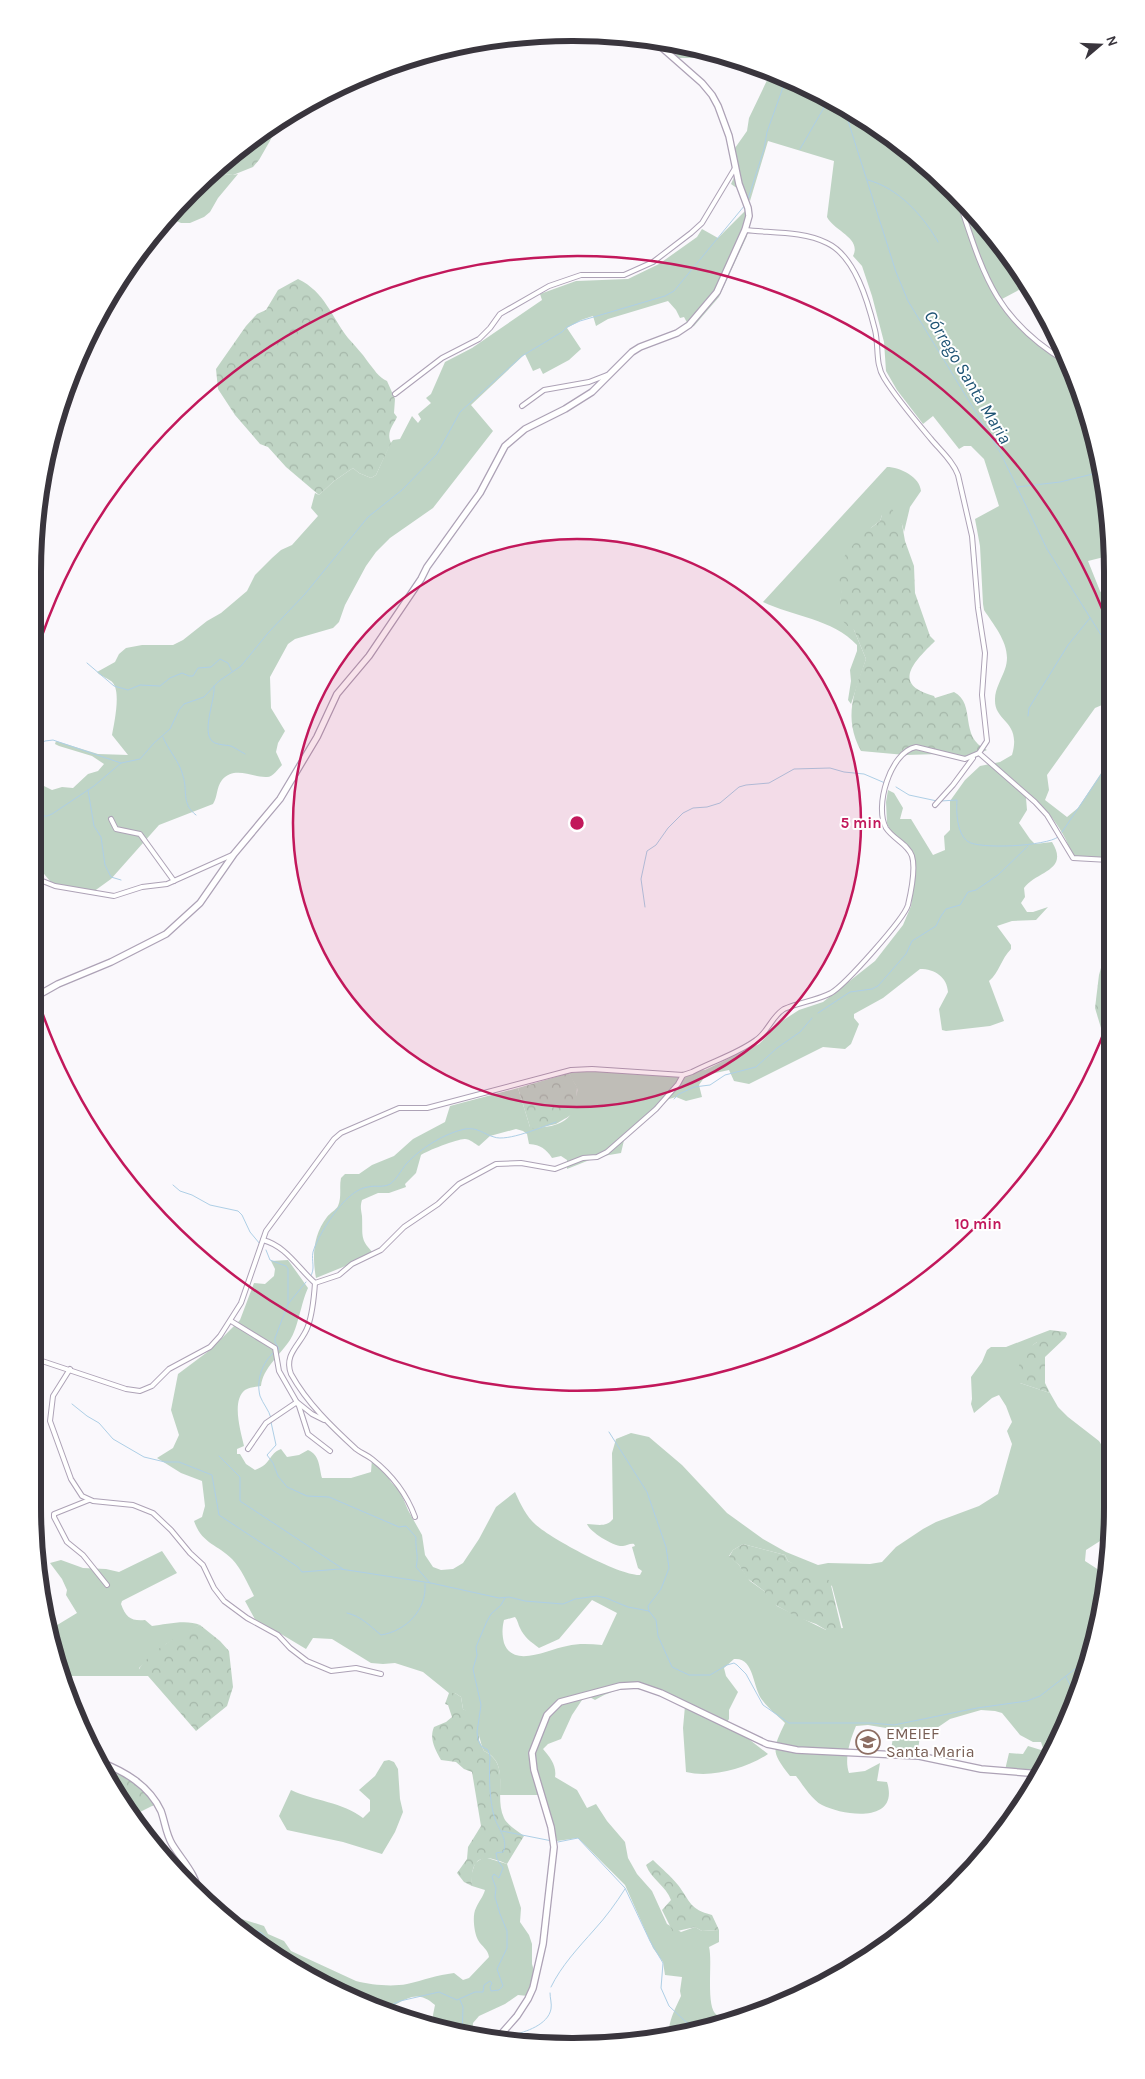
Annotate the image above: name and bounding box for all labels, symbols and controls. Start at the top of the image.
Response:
north arrow [1075,20,1125,70]
text: N [1102,33,1121,48]
water label: Córrego Santa Maria [919,306,1017,448]
centre of rings [568,814,586,832]
text: 5 min [840,814,882,832]
text: 10 min [954,1215,1002,1233]
place label: EMEIEF Santa Maria [886,1724,974,1761]
school or university icon: EMEIEF Santa Maria [855,1729,881,1755]

